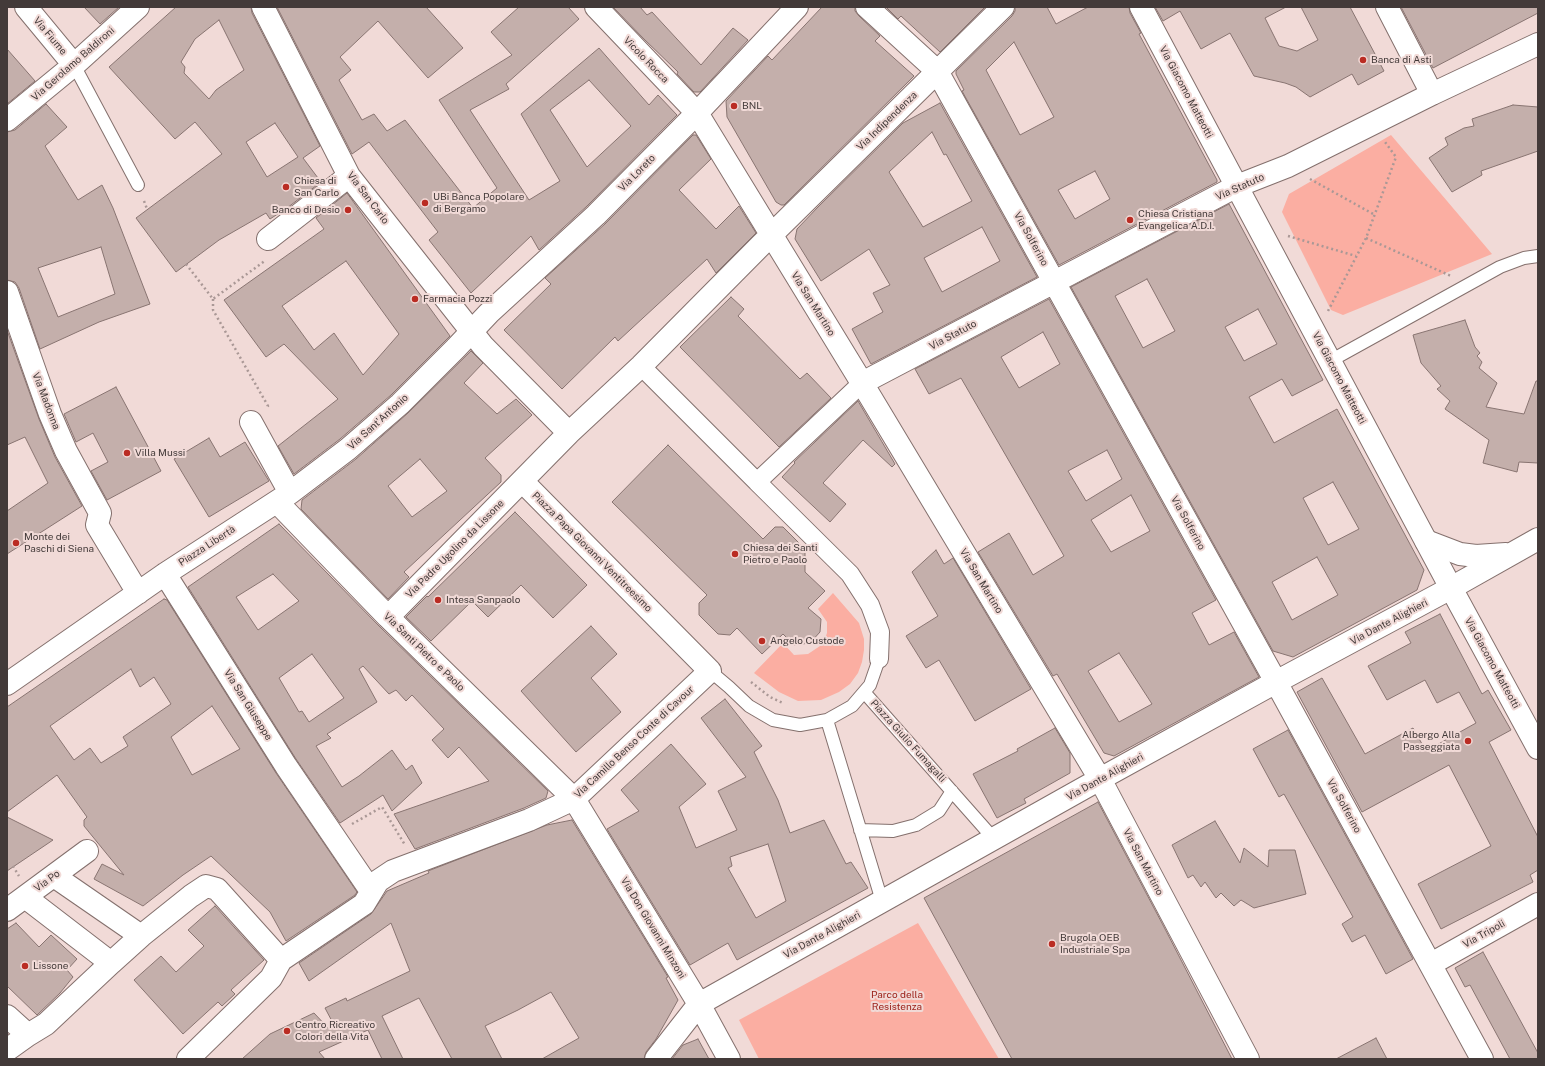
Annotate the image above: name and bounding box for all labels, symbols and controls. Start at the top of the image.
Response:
street label: Via Fiume [31,15,69,57]
street label: Via Gerolamo Baldironi [29,25,117,103]
street label: Vicolo Rocca [621,34,671,86]
street label: Via Giacomo Matteotti [1157,44,1215,140]
place label: Banca di Asti [1371,54,1432,66]
marker: Banca di Asti [1358,55,1368,65]
street label: Via Indipendenza [854,89,920,153]
place label: BNL [742,100,762,112]
marker: BNL [729,101,739,111]
street label: Via Loreto [616,152,658,194]
street label: Via San Carlo [344,170,392,226]
street label: Via Statuto [1214,171,1266,203]
place label: Chiesa di San Carlo [294,175,339,198]
marker: Chiesa di San Carlo [281,182,291,192]
place label: UBi Banca Popolare di Bergamo [433,191,524,214]
marker: UBi Banca Popolare di Bergamo [420,198,430,208]
place label: Banco di Desio [272,204,340,216]
marker: Banco di Desio [343,205,353,215]
place label: Chiesa Cristiana Evangelica A.D.I. [1138,208,1214,232]
street label: Via Solferino [1011,210,1051,268]
marker: Chiesa Cristiana Evangelica A.D.I. [1125,215,1135,225]
street label: Via San Martino [788,270,838,338]
place label: Farmacia Pozzi [423,293,492,305]
marker: Farmacia Pozzi [410,294,420,304]
street label: Via Statuto [927,318,979,352]
street label: Via Giacomo Matteotti [1310,330,1368,426]
street label: Via Madonna [30,371,62,431]
street label: Via Sant'Antonio [345,392,411,452]
place label: Villa Mussi [135,447,185,459]
marker: Villa Mussi [122,448,132,458]
street label: Piazza Papa Giovanni Ventitreesimo [530,490,654,614]
street label: Via Solferino [1168,494,1208,552]
street label: Via Padre Ugolino da Lissone [403,497,507,601]
street label: Piazza Libertà [176,523,238,569]
place label: Monte dei Paschi di Siena [24,531,94,554]
marker: Monte dei Paschi di Siena [11,538,21,548]
place label: Chiesa dei Santi Pietro e Paolo [743,542,817,566]
street label: Via San Martino [957,546,1005,616]
marker: Chiesa dei Santi Pietro e Paolo [730,549,740,559]
place label: Intesa Sanpaolo [446,594,520,606]
marker: Intesa Sanpaolo [433,595,443,605]
street label: Via Dante Alighieri [1348,596,1430,648]
street label: Via Santi Pietro e Paolo [381,610,467,694]
street label: Via Giacomo Matteotti [1462,615,1522,711]
place label: Angelo Custode [770,635,844,647]
marker: Angelo Custode [757,636,767,646]
street label: Via San Giuseppe [221,667,275,743]
street label: Via Camillo Benso Conte di Cavour [572,683,696,801]
street label: Piazza Giulio Fumagalli [868,697,948,785]
place label: Albergo Alla Passeggiata [1402,729,1460,752]
marker: Albergo Alla Passeggiata [1463,736,1473,746]
street label: Via Dante Alighieri [1064,751,1146,803]
street label: Via Solferino [1324,777,1364,835]
street label: Via San Martino [1120,827,1166,897]
street label: Via Po [32,868,62,894]
street label: Via Don Giovanni Minzoni [618,875,688,981]
street label: Via Dante Alighieri [781,909,863,961]
street label: Via Tripoli [1461,918,1507,950]
place label: Brugola OEB Industriale Spa [1060,932,1130,956]
marker: Brugola OEB Industriale Spa [1047,939,1057,949]
place label: Lissone [33,960,68,972]
marker: Lissone [20,961,30,971]
park label: Parco della Resistenza [871,989,923,1012]
place label: Centro Ricreativo Colori della Vita [295,1019,375,1042]
marker: Centro Ricreativo Colori della Vita [282,1026,292,1036]

